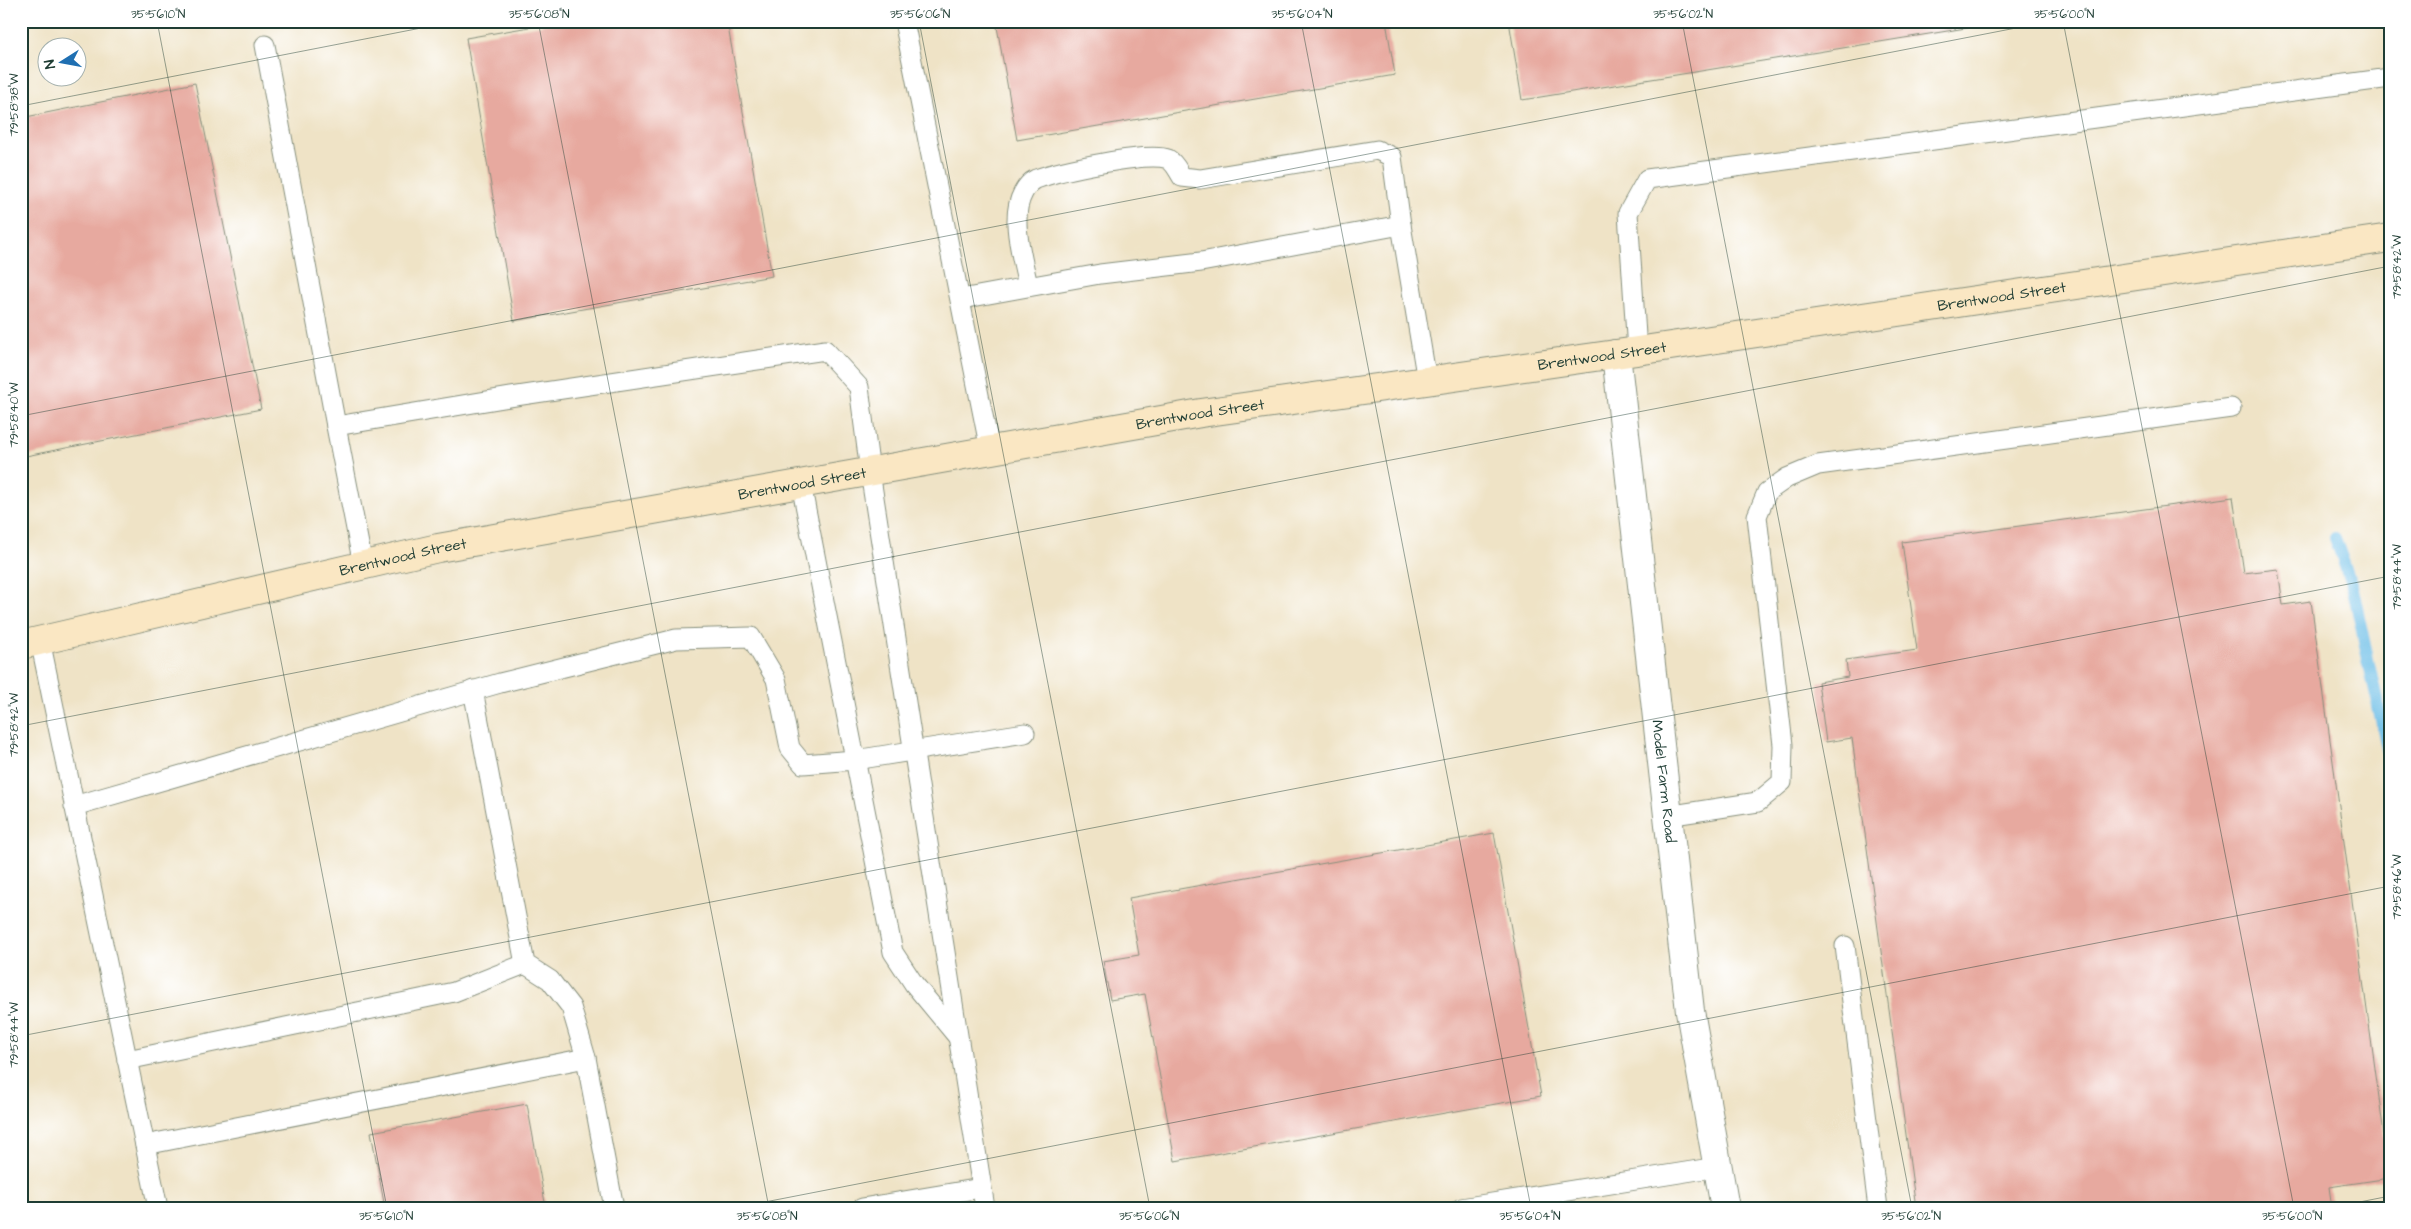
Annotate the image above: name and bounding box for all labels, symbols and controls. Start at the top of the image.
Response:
text: 35°56'10"N [131,6,186,23]
text: 35°56'08"N [509,6,570,23]
text: 35°56'06"N [890,6,951,23]
text: 35°56'04"N [1271,6,1333,23]
text: 35°56'02"N [1653,6,1713,23]
text: 35°56'00"N [2034,6,2095,23]
north arrow [38,38,88,88]
text: N [40,58,61,71]
text: 79°58'38"W [6,73,23,137]
text: 79°58'42"W [2389,234,2406,299]
street label: Brentwood Street [1936,277,2067,317]
street label: Brentwood Street [1536,337,1668,376]
text: 79°58'40"W [6,382,23,447]
street label: Brentwood Street [1134,394,1266,435]
street label: Brentwood Street [737,462,868,506]
street label: Brentwood Street [337,533,468,582]
text: 79°58'44"W [2389,544,2406,610]
text: 79°58'42"W [6,692,23,757]
street label: Model Farm Road [1646,719,1681,844]
text: 79°58'46"W [2389,854,2406,919]
text: 79°58'44"W [6,1002,23,1068]
text: 35°56'10"N [359,1208,414,1225]
text: 35°56'08"N [737,1208,798,1225]
text: 35°56'06"N [1119,1208,1180,1225]
text: 35°56'04"N [1499,1208,1561,1225]
text: 35°56'02"N [1881,1208,1941,1225]
text: 35°56'00"N [2262,1208,2323,1225]

